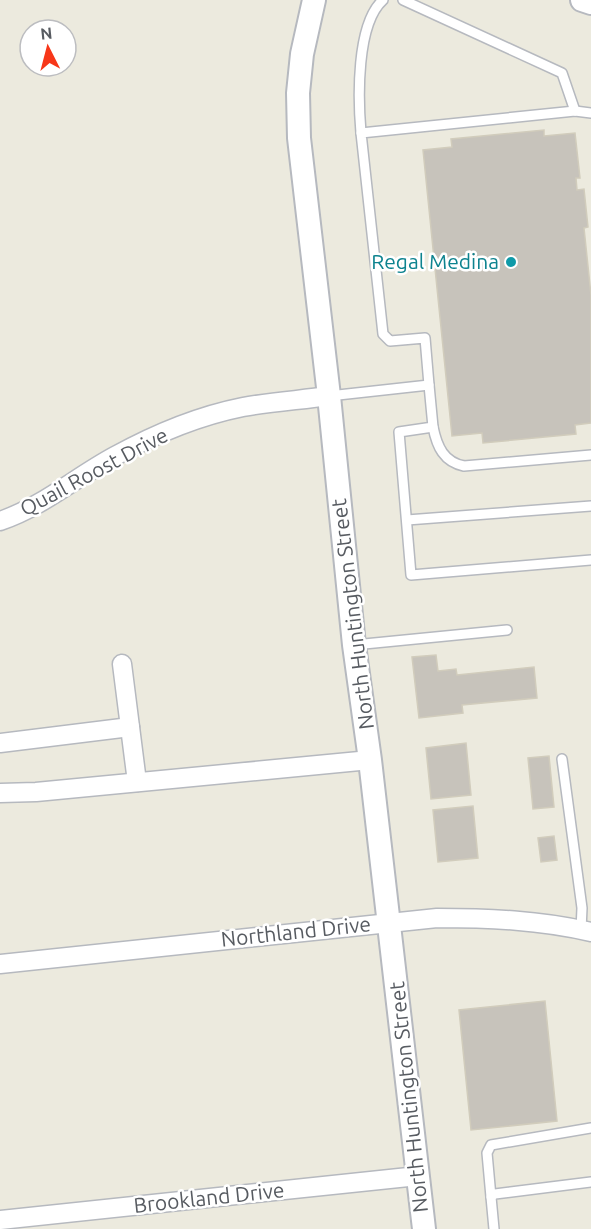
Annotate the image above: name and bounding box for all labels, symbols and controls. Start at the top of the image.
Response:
north arrow [18,18,78,78]
text: N [40,24,53,43]
place label: Regal Medina [371,249,499,273]
marker: Regal Medina [504,255,518,269]
street label: Quail Roost Drive [16,422,172,520]
street label: North Huntington Street [326,497,378,731]
street label: Northland Drive [220,911,372,951]
street label: North Huntington Street [384,980,432,1214]
street label: Brookland Drive [132,1177,285,1217]

